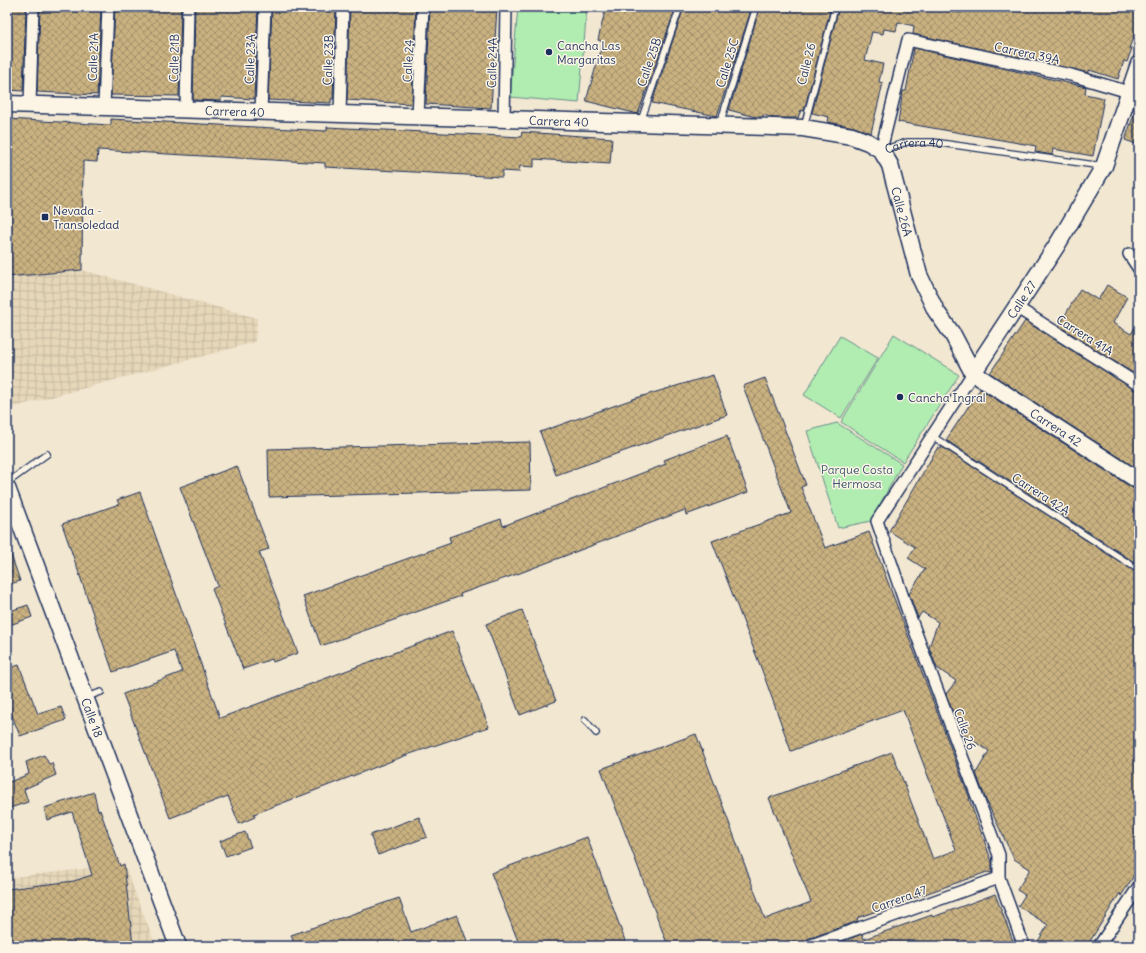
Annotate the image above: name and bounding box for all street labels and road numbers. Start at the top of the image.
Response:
street label: Calle 21A [85,32,101,81]
street label: Calle 21B [166,33,182,82]
street label: Calle 23A [242,33,258,84]
street label: Calle 23B [320,34,336,86]
street label: Calle 25B [634,35,664,88]
street label: Calle 25C [712,36,742,89]
street label: Calle 24A [484,37,500,88]
street label: Calle 24 [399,39,417,83]
street label: Carrera 39A [993,39,1061,67]
street label: Calle 26 [794,41,818,87]
street label: Carrera 40 [205,102,265,119]
street label: Carrera 40 [529,112,589,129]
street label: Carrera 40 [883,134,945,156]
street label: Calle 26A [889,185,916,238]
street label: Calle 27 [1004,278,1039,321]
street label: Carrera 41A [1054,312,1116,359]
street label: Carrera 42 [1027,405,1085,449]
street label: Carrera 42A [1009,470,1073,518]
street label: Calle 18 [78,696,107,739]
street label: Calle 26 [951,706,979,752]
street label: Carrera 47 [869,882,929,916]

